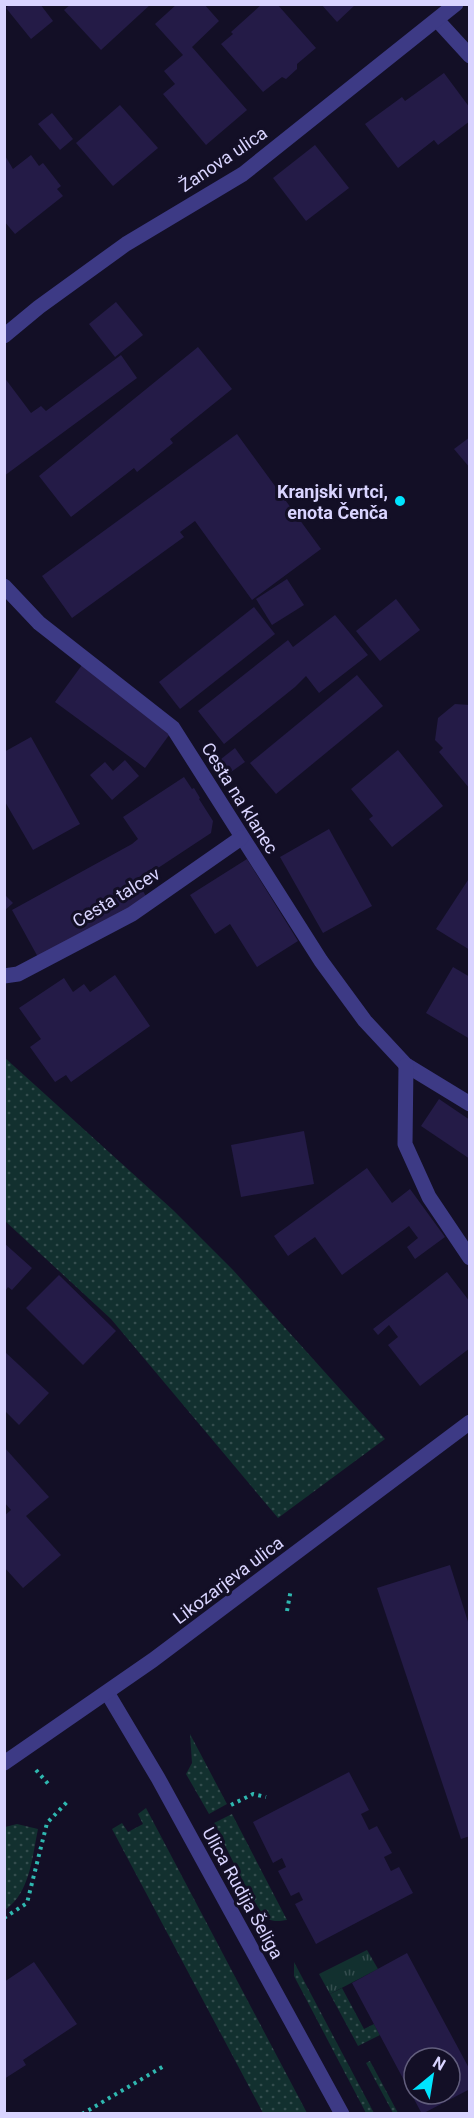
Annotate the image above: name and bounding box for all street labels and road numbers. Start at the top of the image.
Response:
street label: Žanova ulica [175,122,271,196]
street label: Cesta na klanec [197,739,283,857]
street label: Cesta talcev [68,863,164,931]
street label: Likozarjeva ulica [169,1532,287,1628]
street label: Ulica Rudija Šeliga [198,1824,288,1962]

